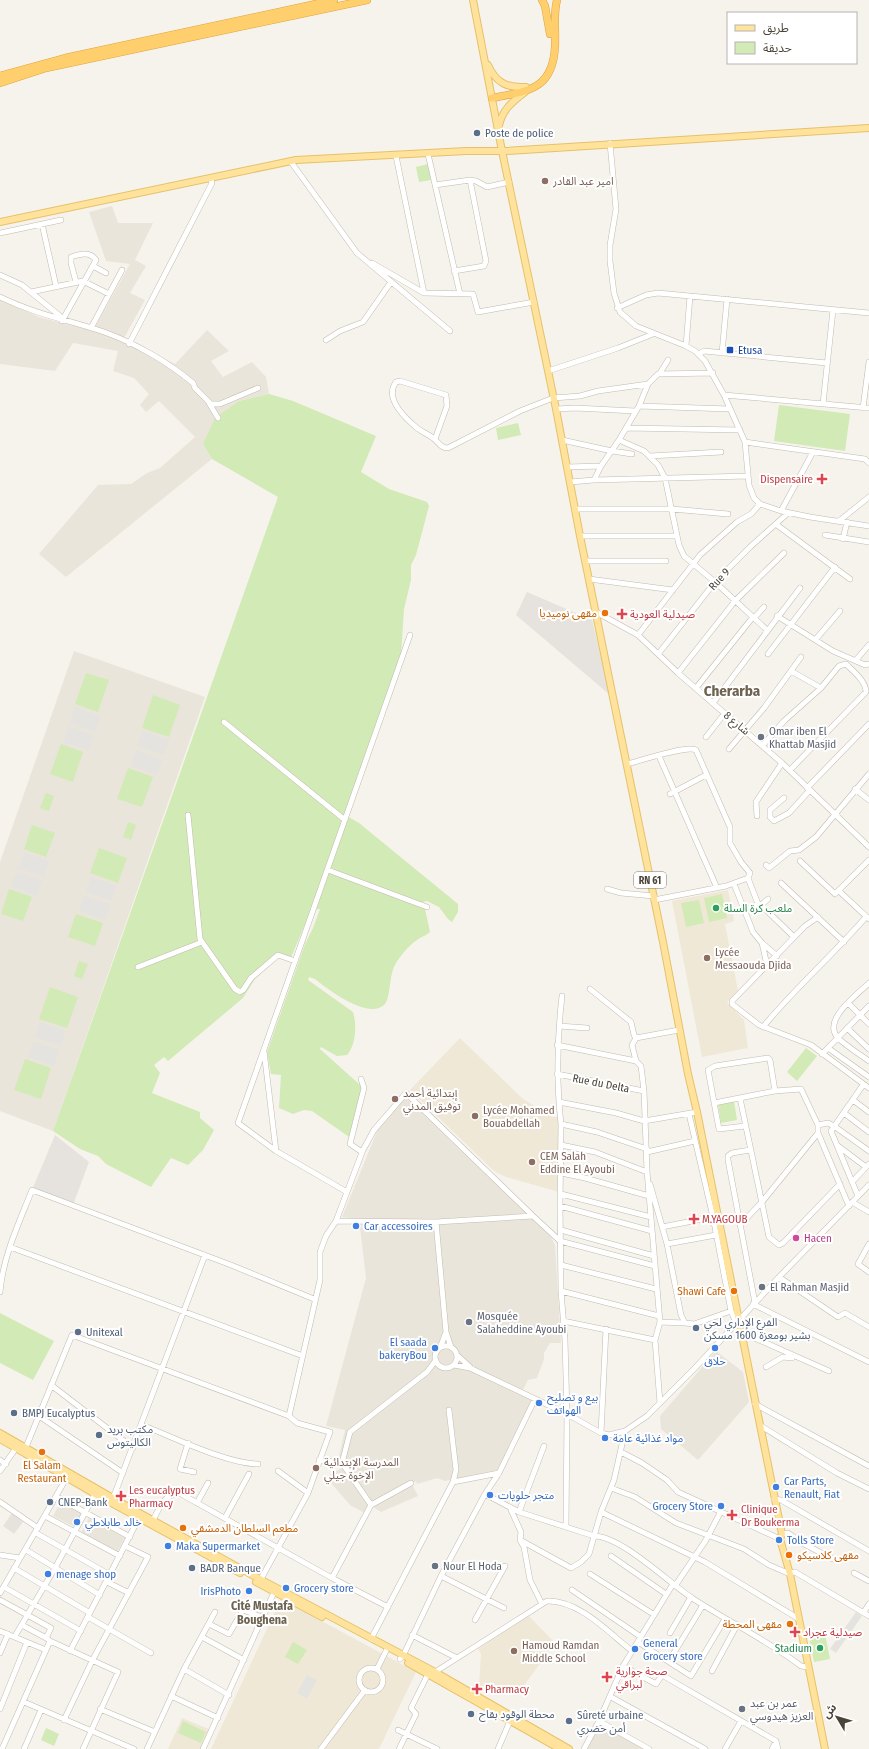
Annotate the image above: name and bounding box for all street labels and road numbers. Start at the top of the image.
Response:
street label: Rue 9 [706,566,733,593]
street label: شارع 8 [721,709,752,739]
road number: RN 61 [634,872,666,888]
street label: Rue du Delta [571,1072,630,1095]

